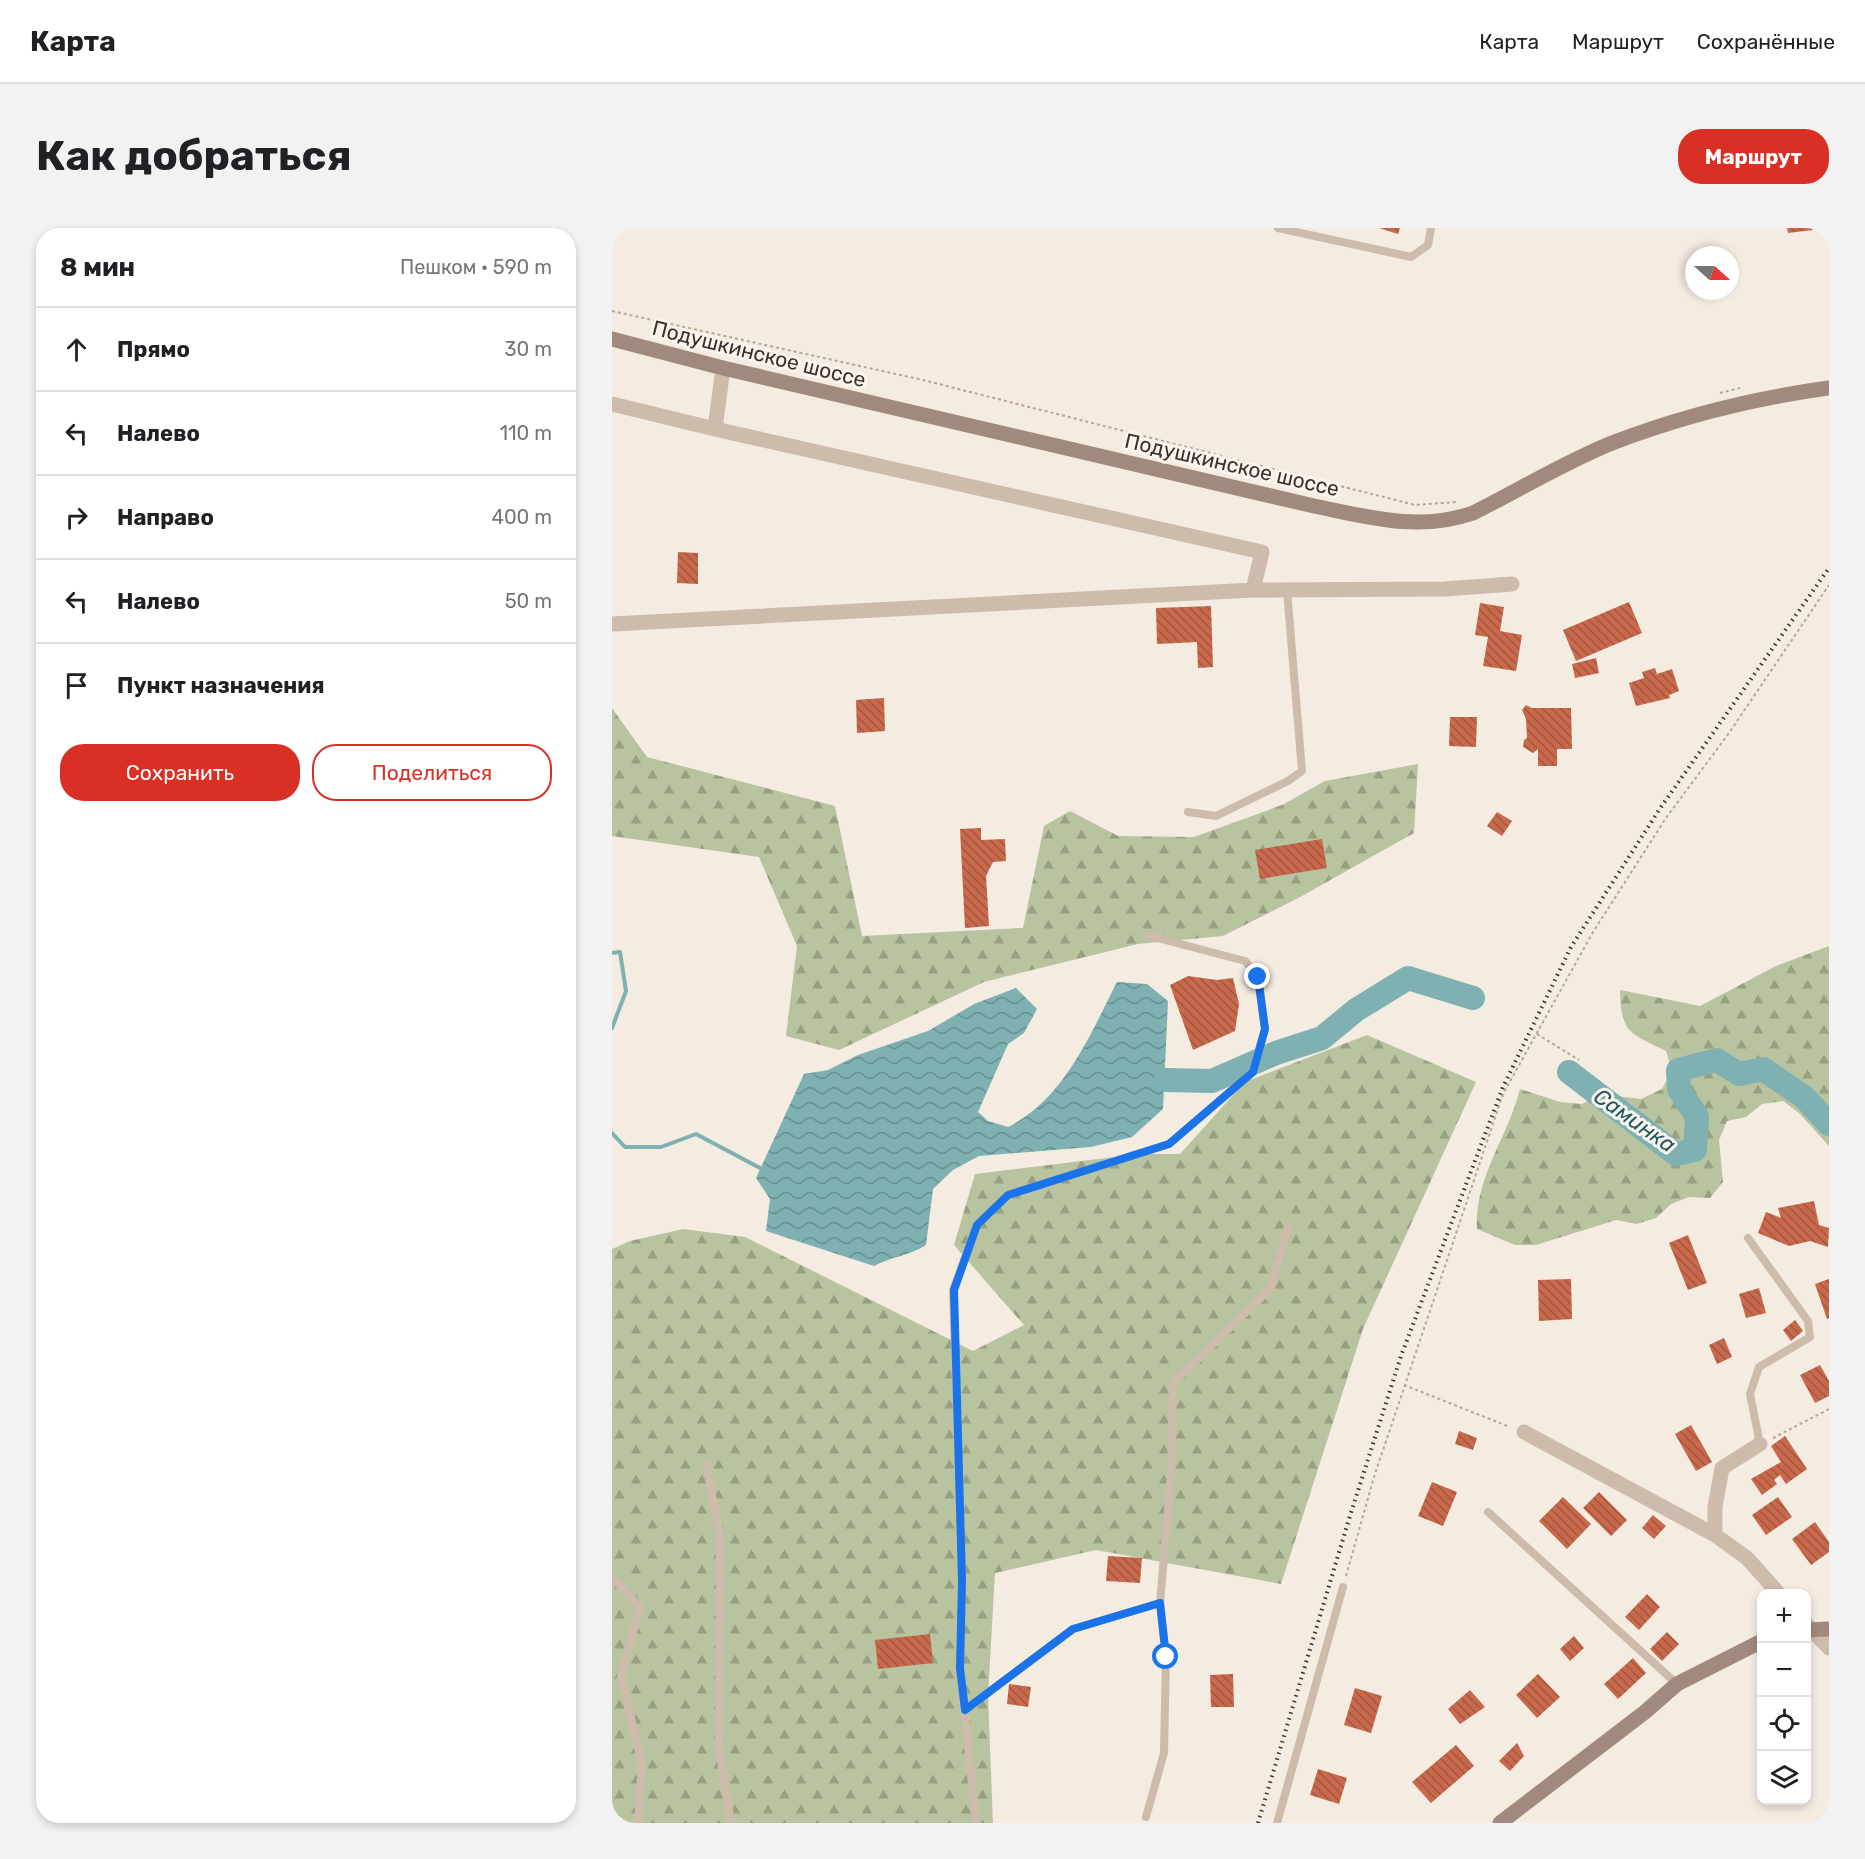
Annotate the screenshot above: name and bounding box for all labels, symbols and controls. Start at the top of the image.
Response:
text: Карта [30,25,116,58]
text: Карта [1479,29,1539,54]
text: Маршрут [1572,29,1664,54]
text: Сохранённые [1697,29,1835,54]
button: Маршрут [1678,129,1829,184]
text: Как добраться [36,131,352,181]
north arrow [1685,246,1739,300]
text: 8 мин [60,252,135,283]
text: Пешком · 590 m [400,255,552,279]
street label: Подушкинское шоссе [650,315,869,392]
icon: ahead [60,333,93,366]
text: Прямо [117,336,190,363]
text: 30 m [505,337,552,361]
icon: left [60,417,93,450]
text: Налево [117,420,200,447]
text: 110 m [500,421,552,445]
street label: Подушкинское шоссе [1122,428,1342,501]
icon: right [60,501,93,534]
text: Направо [117,504,214,531]
text: 400 m [492,505,552,529]
icon: left [60,585,93,618]
text: Налево [117,588,200,615]
text: 50 m [505,589,552,613]
icon: arrive [60,669,93,702]
text: Пункт назначения [117,672,325,699]
button: Сохранить [60,744,300,801]
button: Поделиться [312,744,552,801]
route end [1244,963,1270,989]
water label: Саминка [1589,1082,1681,1158]
map controls [1757,1589,1811,1805]
button: + [1757,1589,1811,1643]
route start [1152,1643,1178,1669]
button: − [1757,1643,1811,1697]
button: locate [1757,1697,1811,1751]
button: layers [1757,1751,1811,1805]

